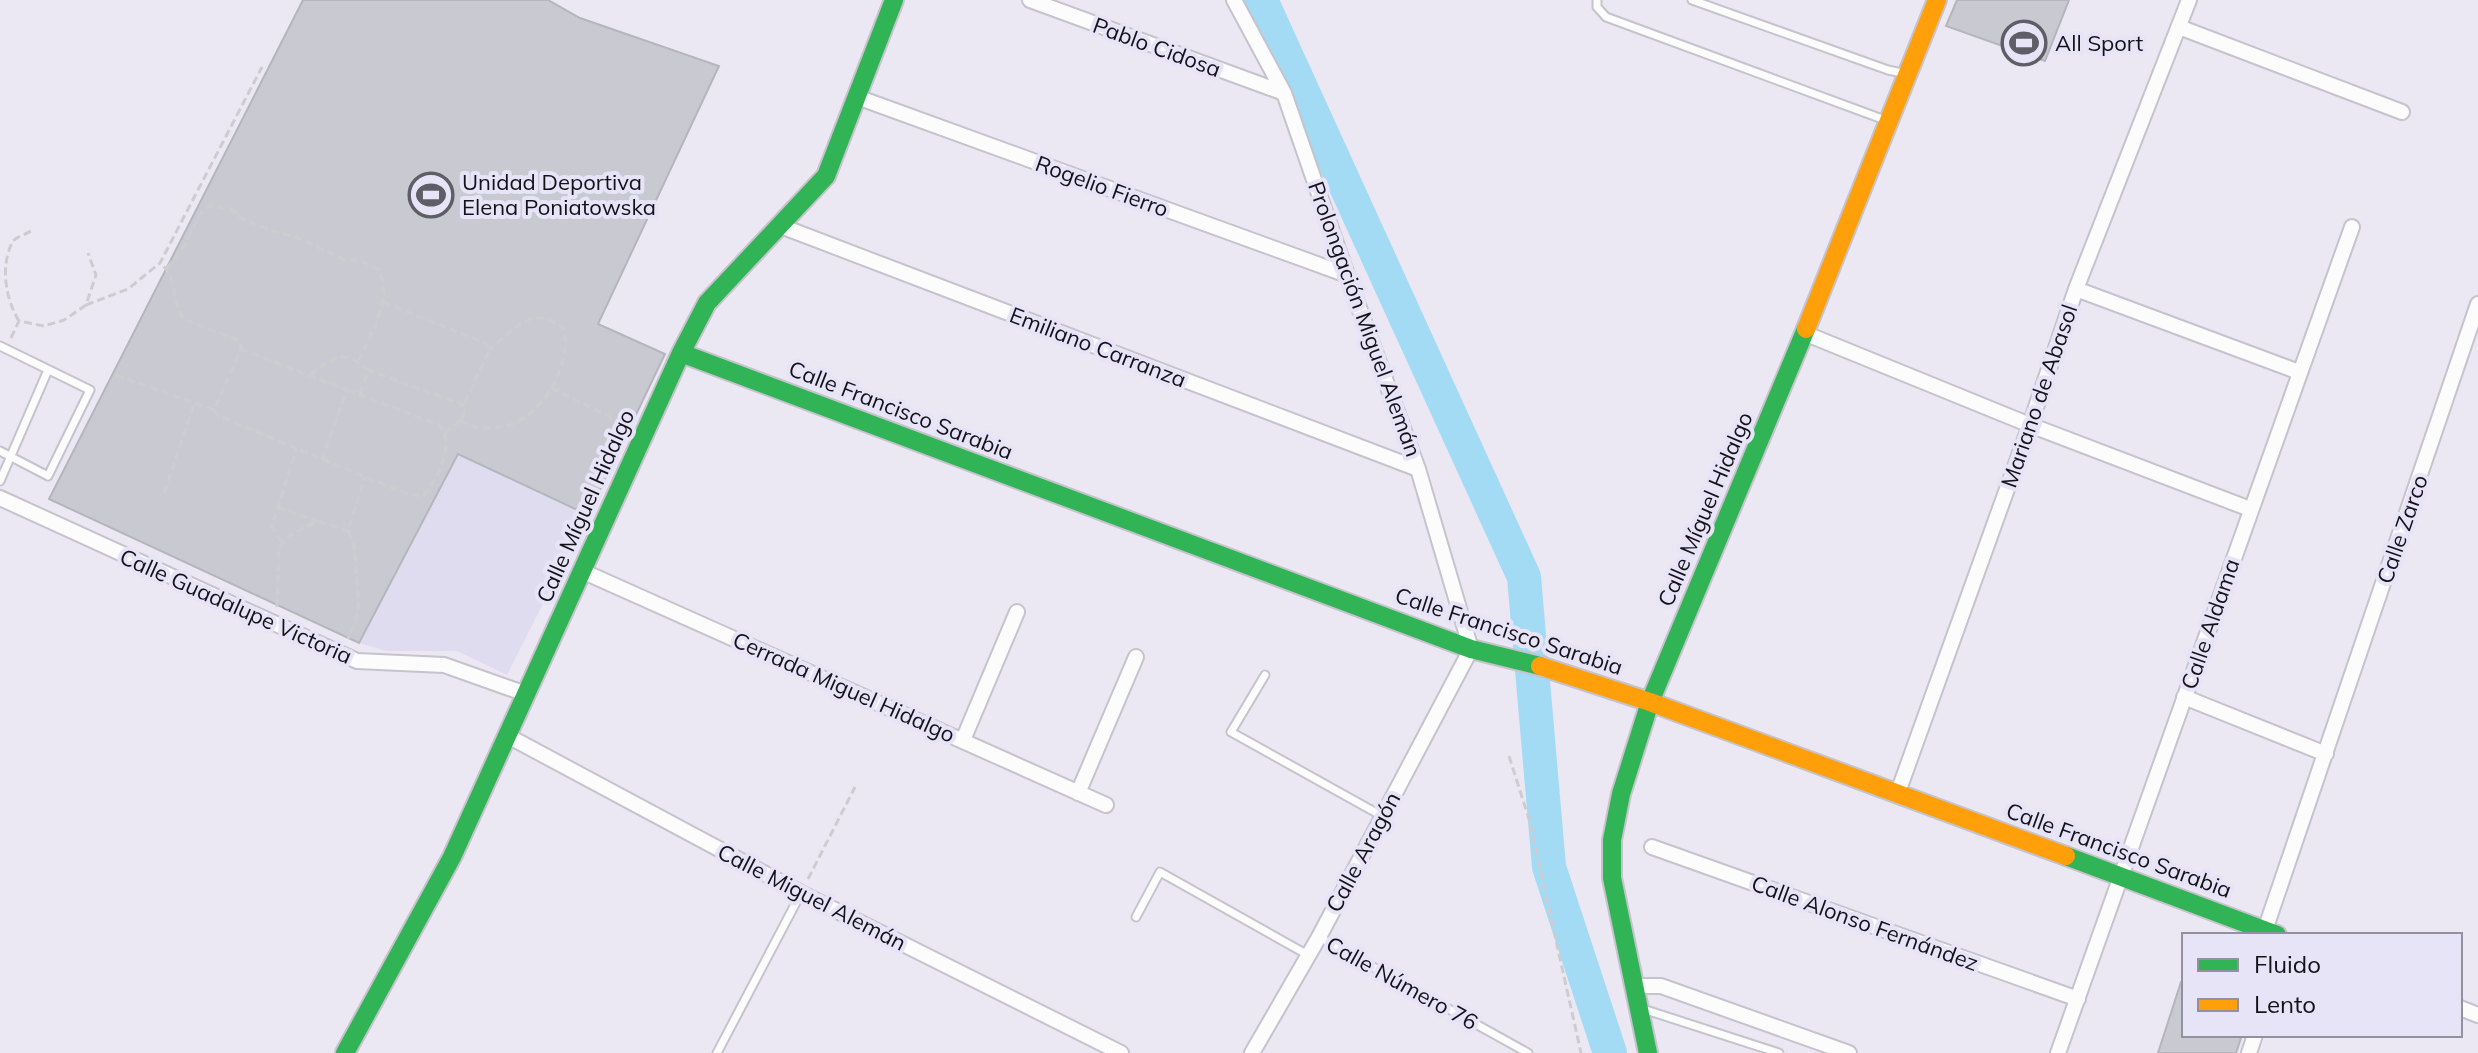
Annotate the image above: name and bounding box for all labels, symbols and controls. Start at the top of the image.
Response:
street label: Pablo Cidosa [1089,11,1225,83]
sports icon: All Sport [2000,19,2048,67]
place label: All Sport [2055,29,2143,57]
street label: Rogelio Fierro [1032,149,1172,223]
place label: Unidad Deportiva Elena Poniatowska [462,168,656,221]
sports icon: Unidad Deportiva Elena Poniatowska [407,171,455,219]
street label: Prolongación Miguel Alemán [1302,178,1428,460]
street label: Emiliano Carranza [1006,300,1190,394]
street label: Mariano de Abasol [1995,301,2083,491]
street label: Calle Francisco Sarabia [785,354,1017,466]
street label: Calle Míguel Hidalgo [530,405,640,607]
street label: Calle Míguel Hidalgo [1651,408,1759,610]
street label: Calle Zarco [2370,471,2434,587]
street label: Calle Guadalupe Victoria [115,542,357,670]
street label: Calle Aldama [2175,555,2245,693]
street label: Calle Francisco Sarabia [1392,581,1626,681]
street label: Cerrada Miguel Hidalgo [729,625,959,749]
street label: Calle Aragón [1320,787,1406,917]
street label: Calle Francisco Sarabia [2002,796,2236,904]
street label: Calle Miguel Alemán [713,837,911,957]
street label: Calle Alonso Fernández [1748,869,1982,977]
street label: Calle Número 76 [1321,930,1483,1036]
legend [2182,933,2462,1037]
text: Fluido [2254,949,2321,979]
text: Lento [2254,989,2316,1019]

